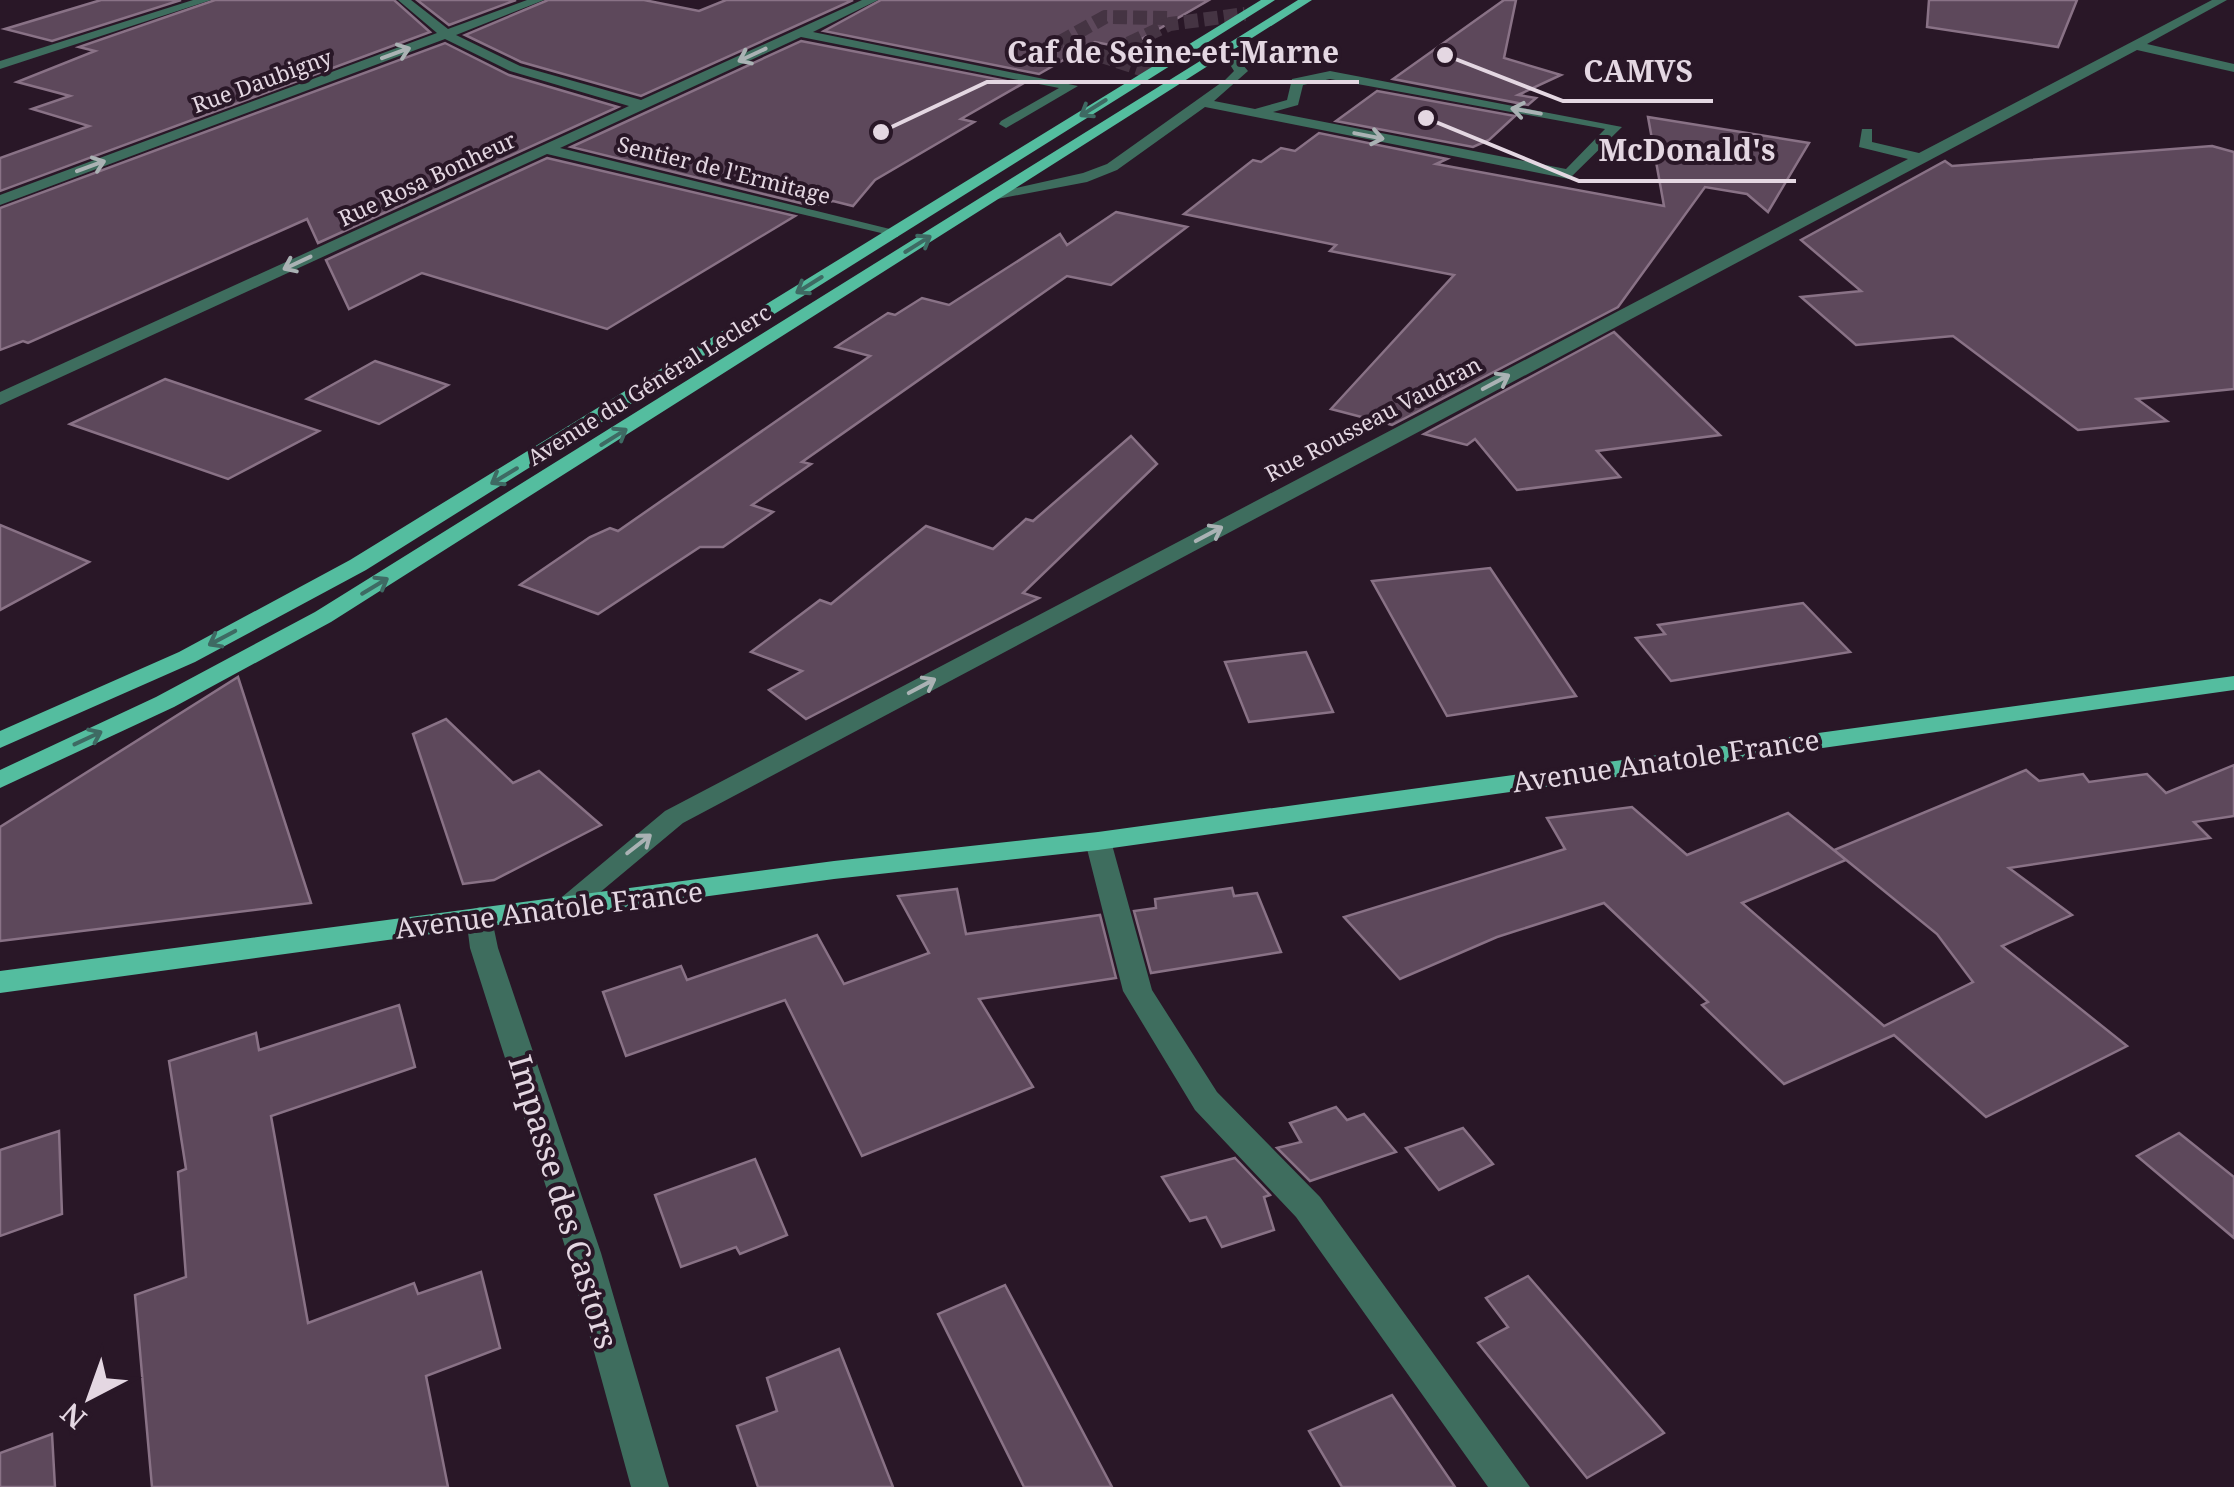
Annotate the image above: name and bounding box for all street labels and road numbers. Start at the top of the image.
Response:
street label: Rue Daubigny [188,41,336,119]
street label: Rue Rosa Bonheur [333,124,521,232]
street label: Sentier de l'Ermitage [614,128,834,210]
street label: Avenue du Général Leclerc [521,297,776,472]
street label: Rue Rousseau Vaudran [1259,348,1486,488]
street label: Avenue Anatole France [1510,720,1822,800]
street label: Avenue Anatole France [393,871,705,947]
street label: Impasse des Castors [499,1050,630,1354]

